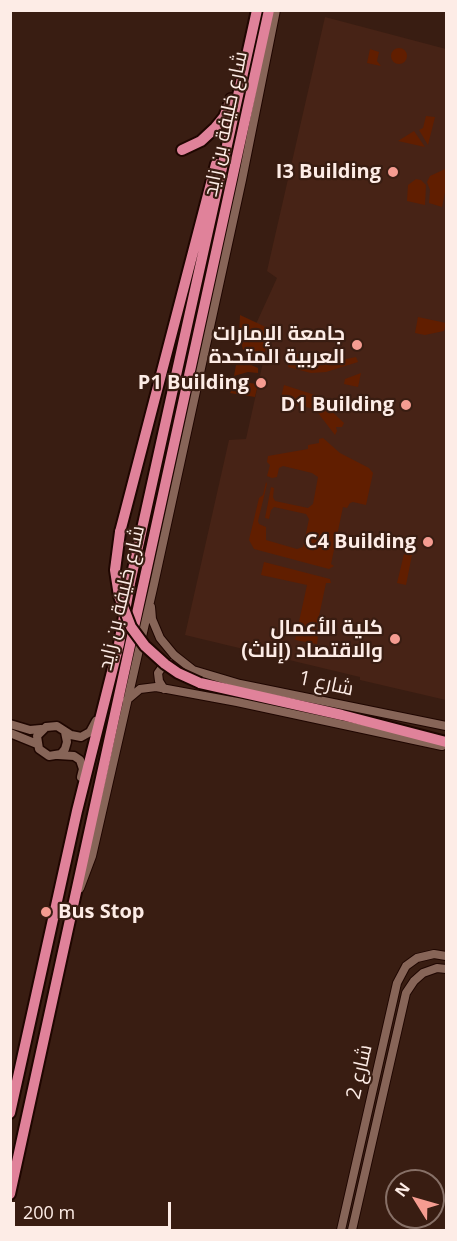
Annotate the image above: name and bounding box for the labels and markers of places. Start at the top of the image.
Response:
place label: I3 Building [276,160,381,184]
marker: I3 Building [386,165,400,179]
place label: جامعة الإمارات العربية المتحدة [209,322,345,369]
marker: جامعة الإمارات العربية المتحدة [350,338,364,352]
place label: P1 Building [138,371,249,395]
marker: P1 Building [254,376,268,390]
place label: D1 Building [281,393,394,417]
marker: D1 Building [399,398,413,412]
place label: C4 Building [305,530,416,554]
marker: C4 Building [421,535,435,549]
place label: كلية الأعمال والاقتصاد (إناث) [241,616,383,663]
marker: كلية الأعمال والاقتصاد (إناث) [388,632,402,646]
place label: Bus Stop [58,900,144,924]
marker: Bus Stop [39,905,53,919]

